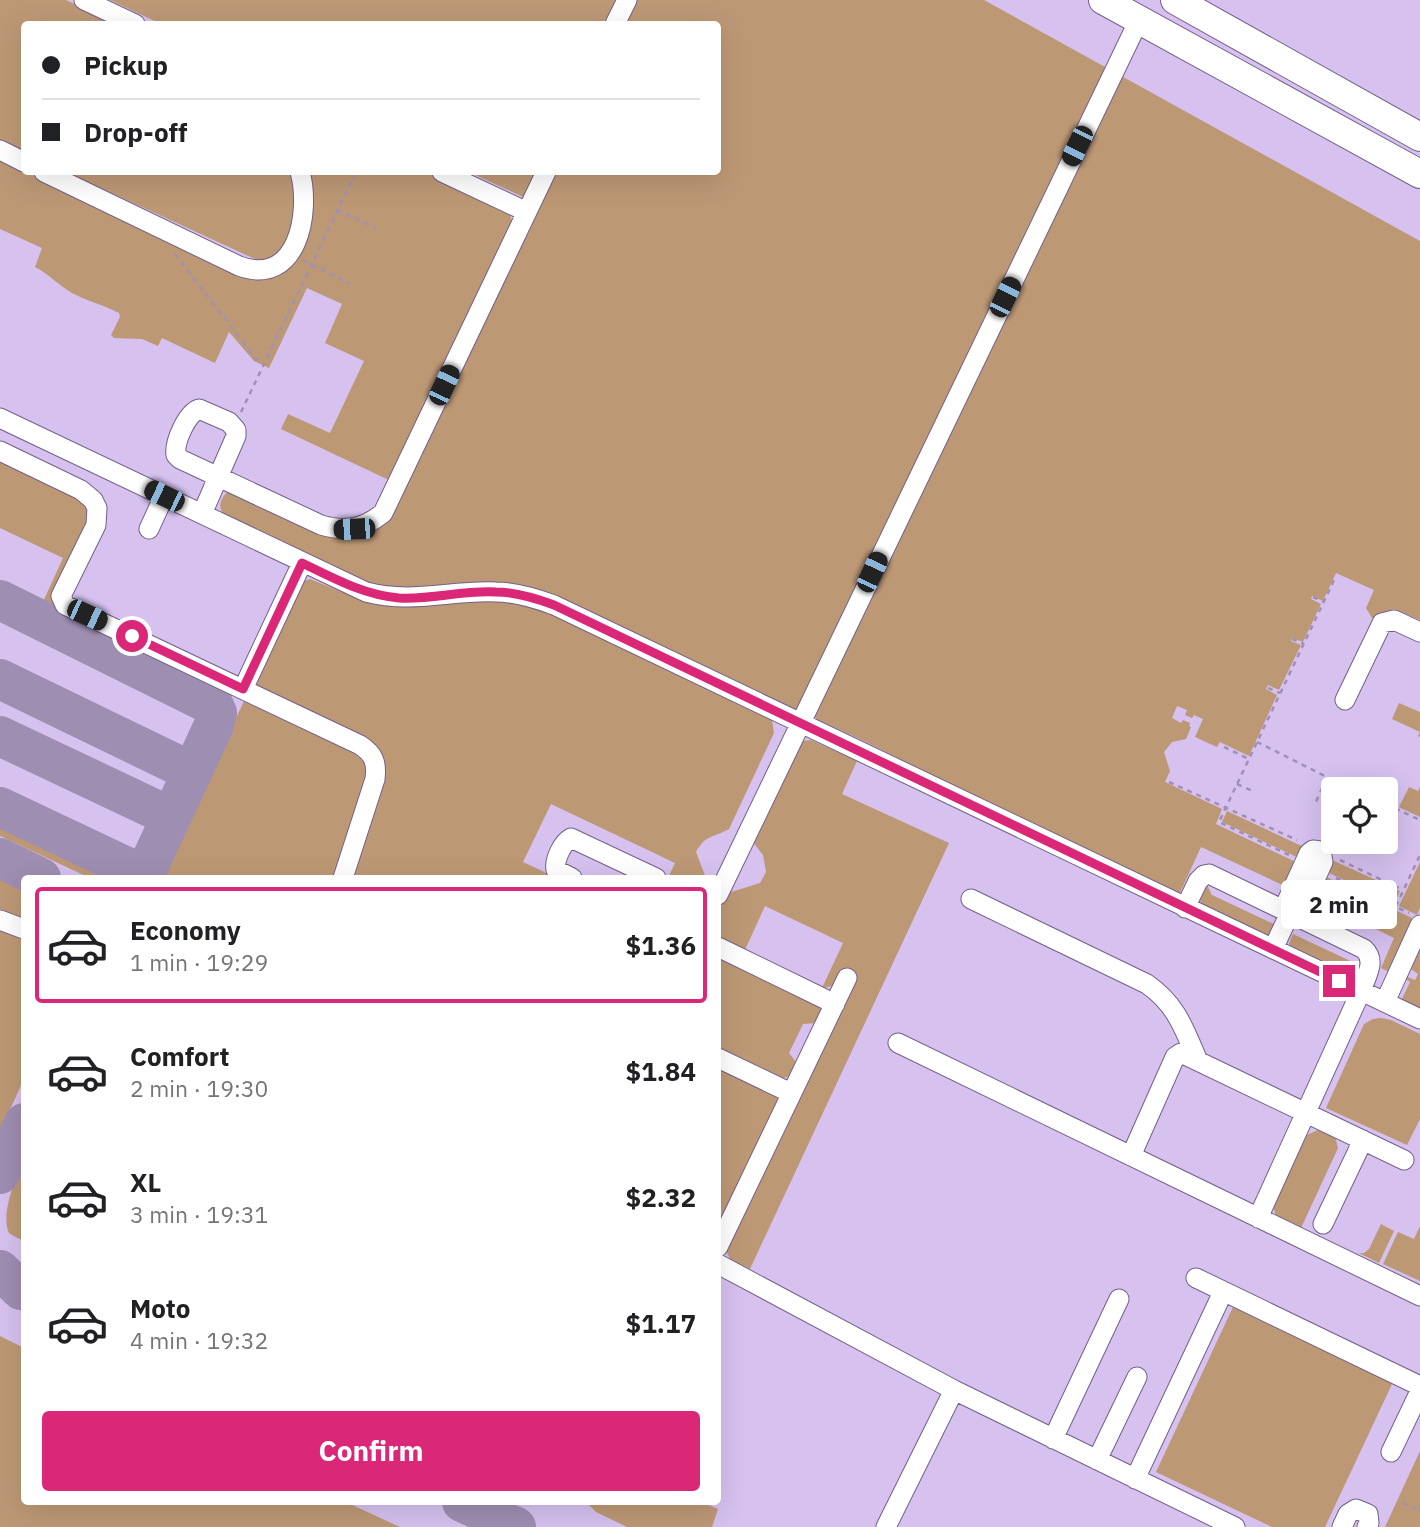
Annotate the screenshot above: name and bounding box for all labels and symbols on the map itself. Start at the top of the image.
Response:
car [1059,123,1096,169]
car [987,274,1024,320]
car [426,362,463,408]
car [141,477,188,515]
car [333,518,376,540]
car [854,549,891,595]
car [64,597,111,633]
route start [116,620,148,652]
callout: 2 min [1281,880,1397,928]
route end [1323,965,1355,997]

